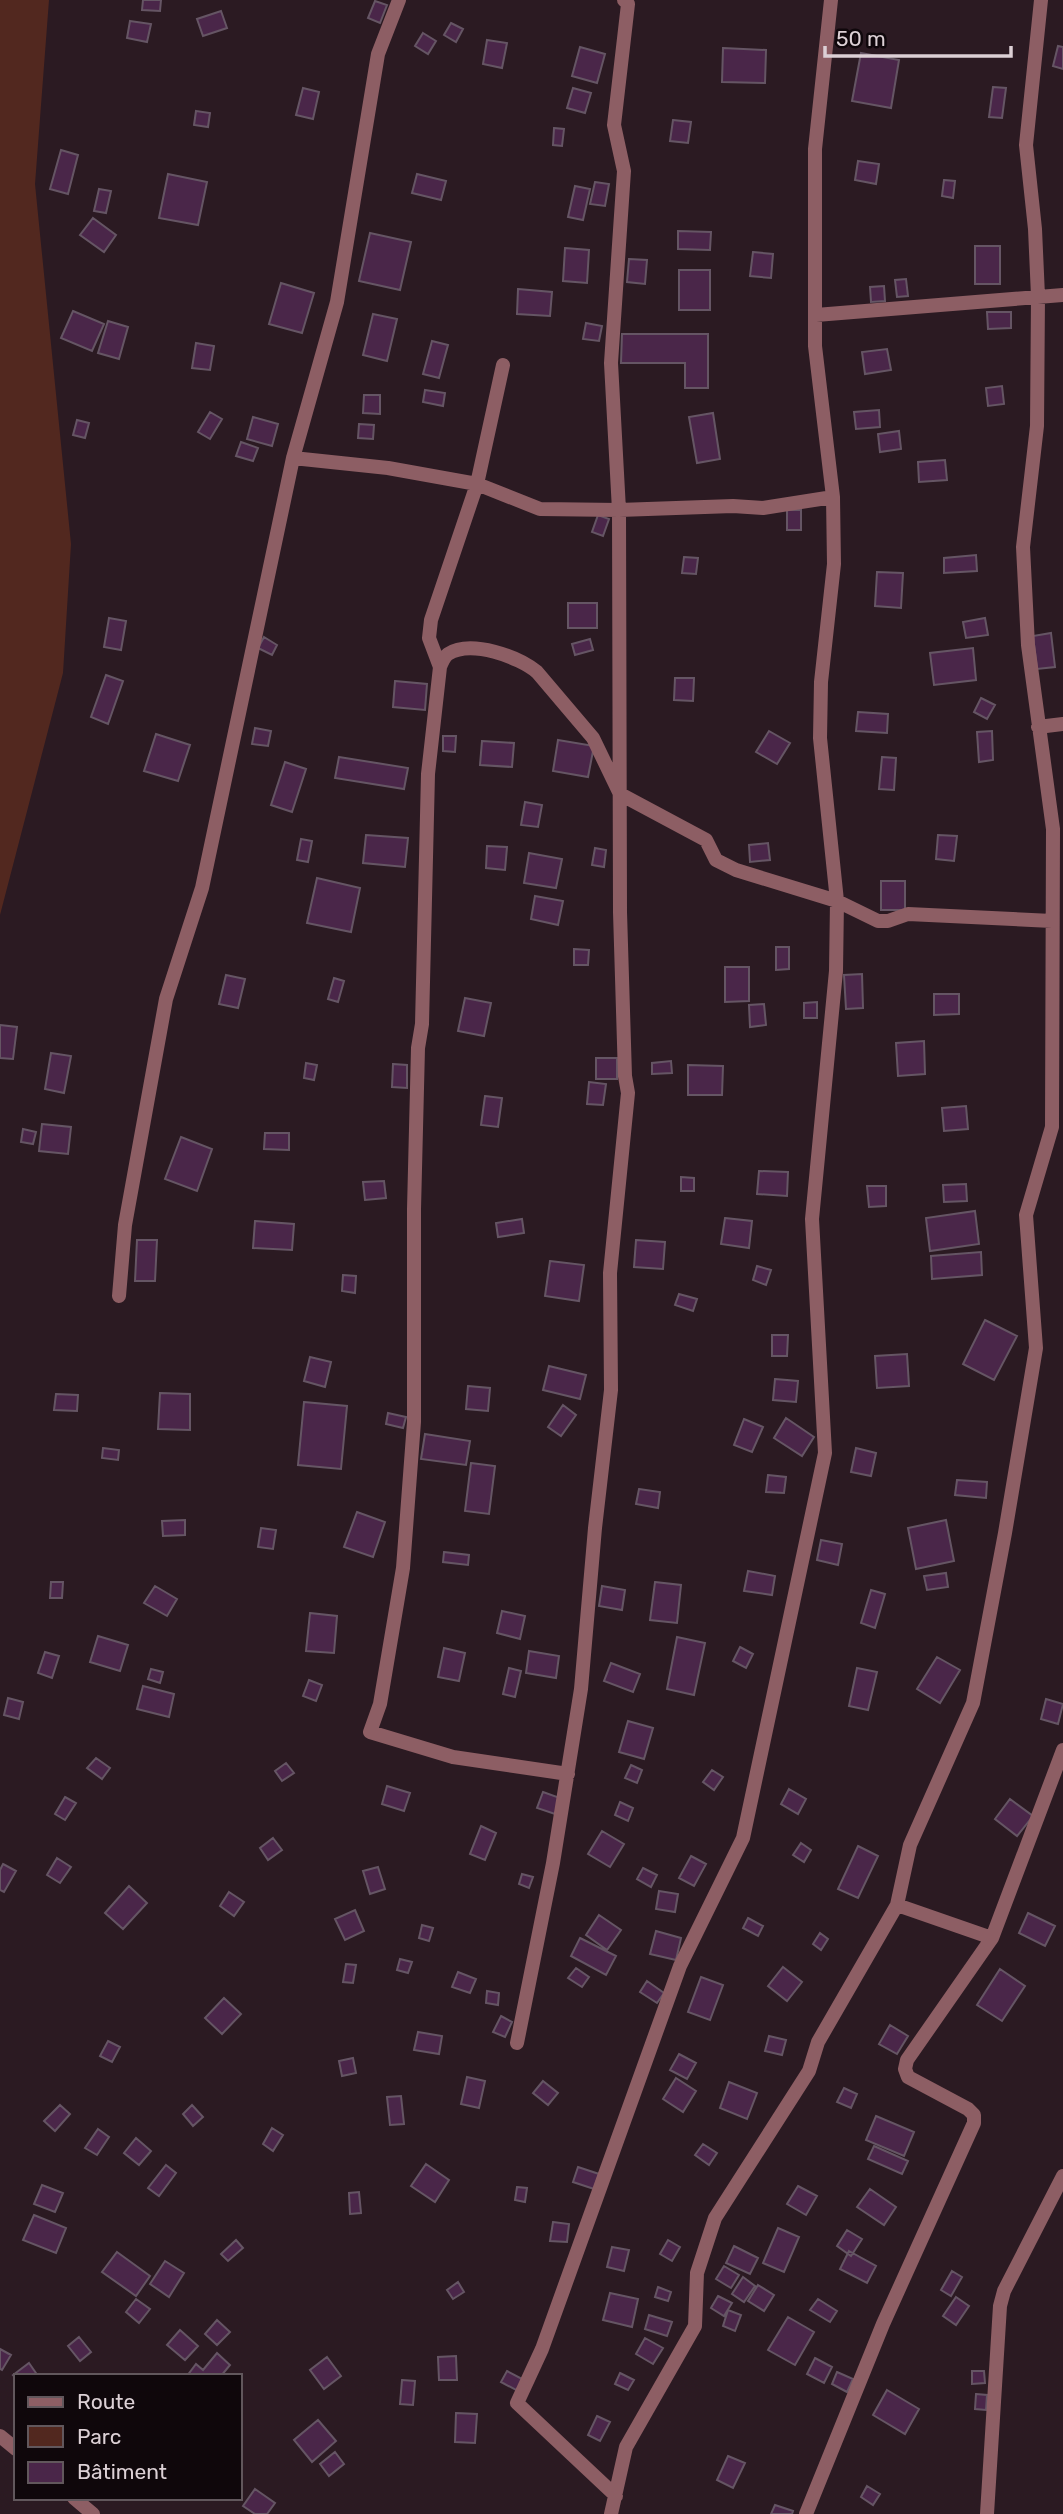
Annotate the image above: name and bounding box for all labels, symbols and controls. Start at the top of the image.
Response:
scale bar [825,14,1010,58]
text: 50 m [836,26,886,51]
legend [14,2374,242,2500]
text: Route [77,2389,135,2414]
text: Parc [77,2424,121,2449]
text: Bâtiment [77,2459,167,2484]

